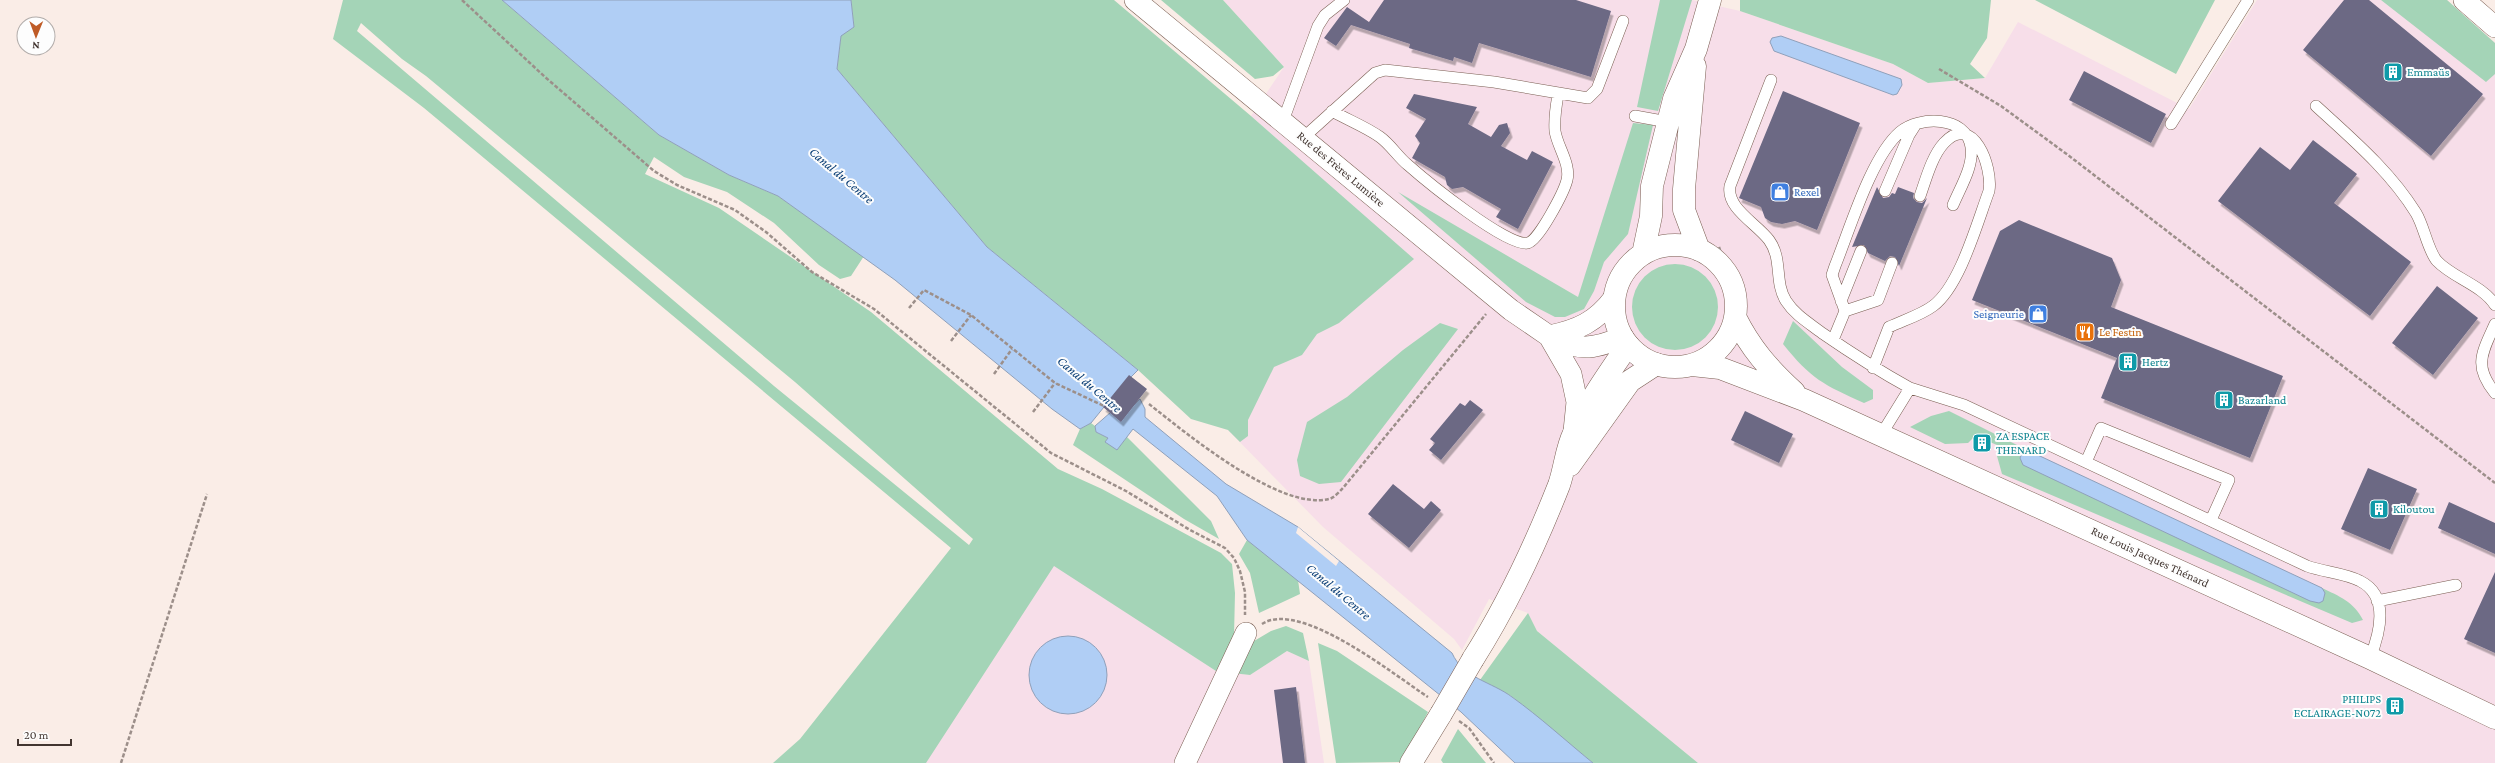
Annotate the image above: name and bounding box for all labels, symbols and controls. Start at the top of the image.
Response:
north arrow [16,16,56,56]
text: N [31,40,40,52]
building icon: Emmaüs [2382,61,2404,83]
place label: Emmaüs [2407,65,2450,79]
street label: Rue des Frères Lumière [1294,128,1388,210]
water label: Canal du Centre [806,144,877,207]
shop icon: Rexel [1769,181,1791,203]
place label: Rexel [1794,185,1820,199]
shop icon: Seigneurie [2027,303,2049,325]
place label: Seigneurie [1973,307,2024,321]
restaurant icon: Le Festin [2074,321,2096,343]
place label: Le Festin [2099,325,2142,339]
building icon: Hertz [2117,351,2139,373]
water label: Canal du Centre [1054,353,1125,416]
place label: Hertz [2142,355,2168,369]
building icon: Bazarland [2213,389,2235,411]
place label: Bazarland [2238,393,2287,407]
place label: ZA ESPACE THENARD [1996,429,2050,457]
building icon: ZA ESPACE THENARD [1971,432,1993,454]
building icon: Kiloutou [2368,498,2390,520]
place label: Kiloutou [2393,502,2435,516]
street label: Rue Louis Jacques Thénard [2089,524,2212,591]
water label: Canal du Centre [1303,560,1374,623]
place label: PHILIPS ECLAIRAGE-N072 [2294,692,2381,720]
building icon: PHILIPS ECLAIRAGE-N072 [2384,695,2406,717]
scale bar [18,721,71,747]
text: 20 m [24,728,49,742]

